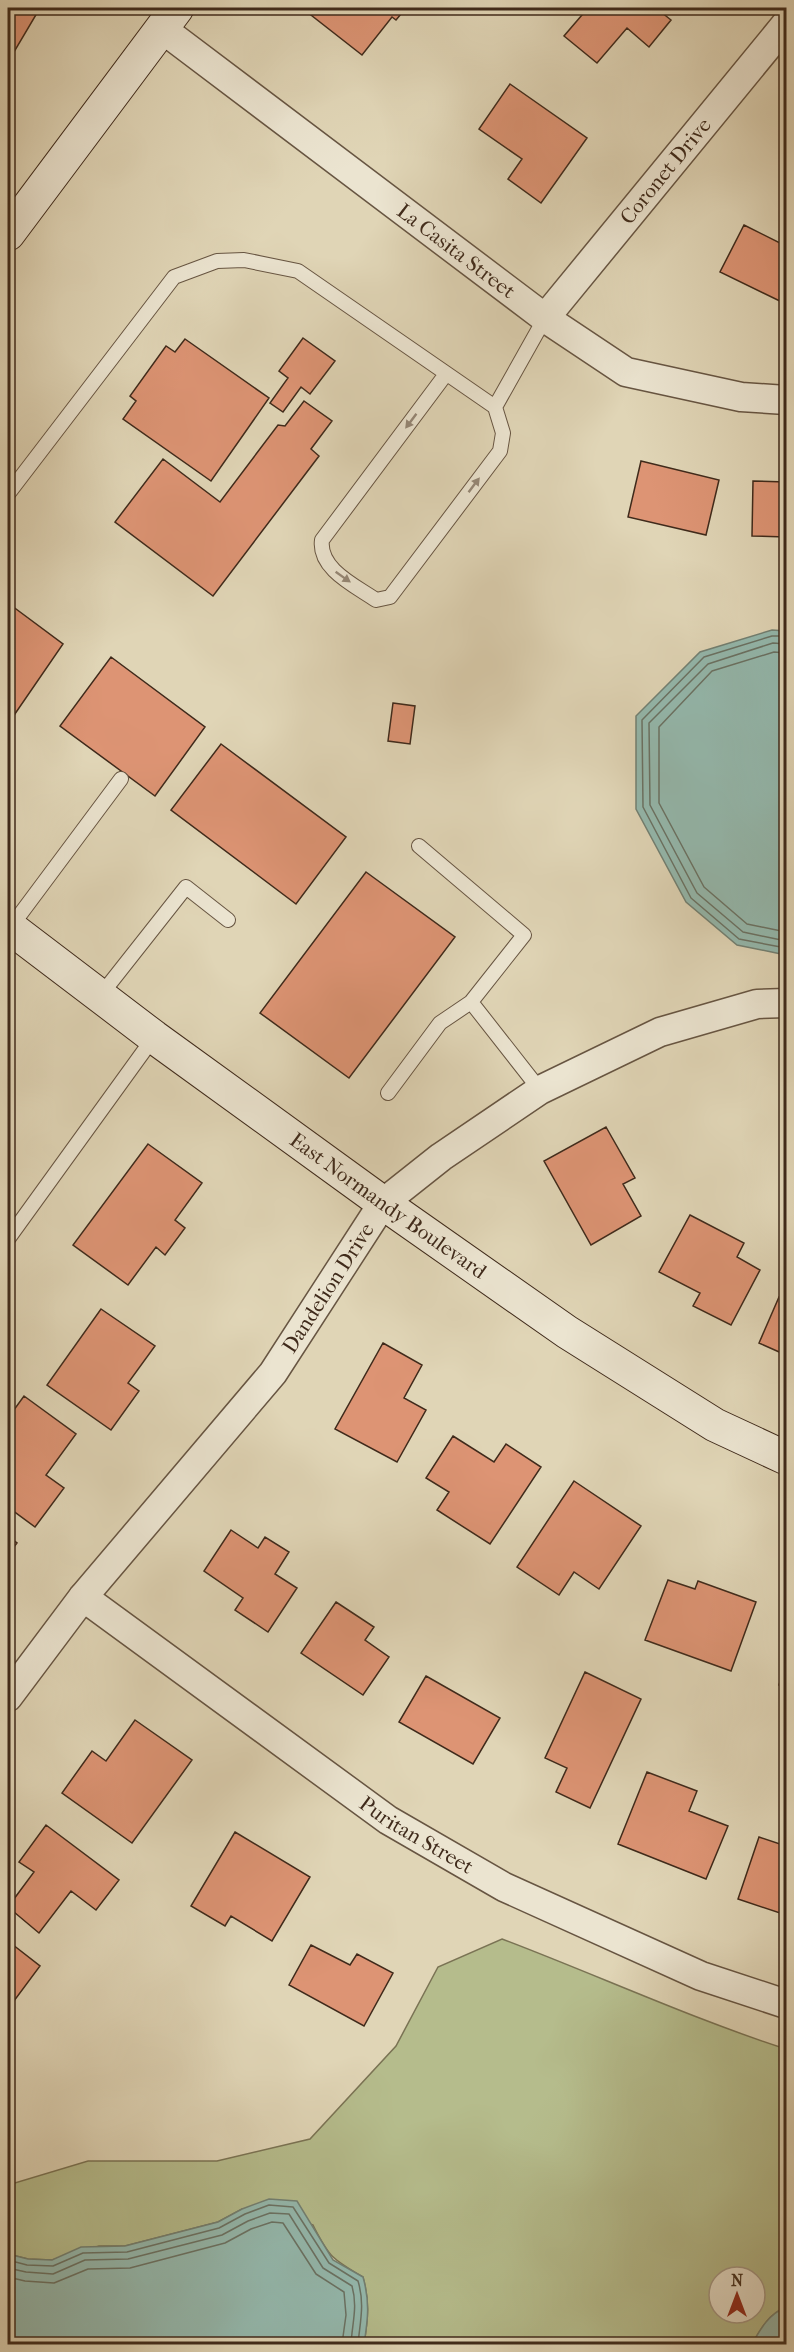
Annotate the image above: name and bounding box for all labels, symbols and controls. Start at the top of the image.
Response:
street label: Coronet Drive [615,113,716,229]
street label: La Casita Street [392,199,520,304]
one-way arrow [405,413,417,428]
one-way arrow [468,477,480,493]
one-way arrow [335,571,351,583]
street label: East Normandy Boulevard [285,1128,491,1284]
street label: Dandelion Drive [277,1218,379,1357]
street label: Puritan Street [355,1791,478,1879]
north arrow [707,2265,767,2325]
text: N [731,2271,744,2290]

